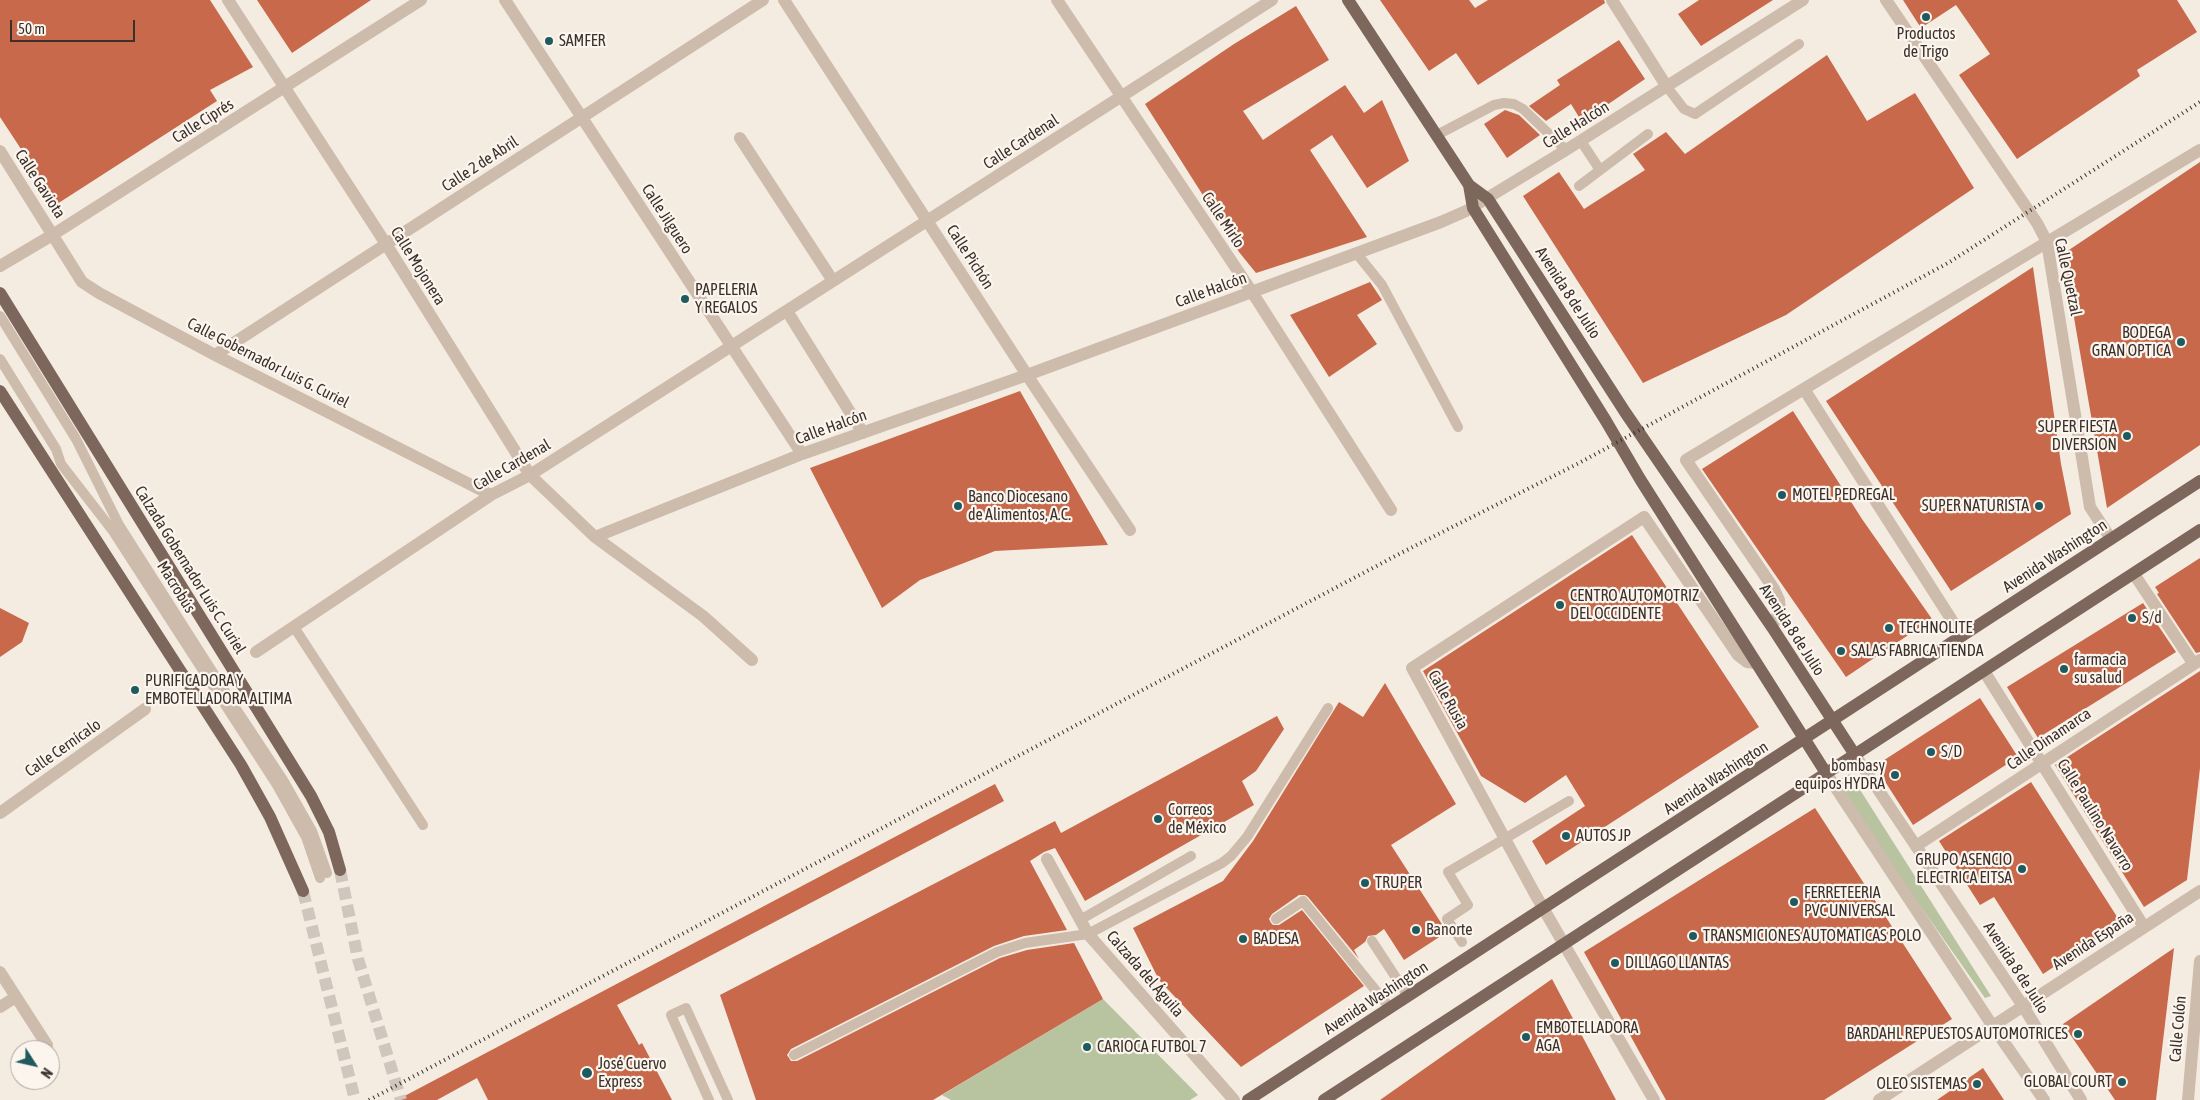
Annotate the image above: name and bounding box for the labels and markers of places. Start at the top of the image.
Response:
marker: Productos de Trigo [1920,11,1932,23]
place label: Productos de Trigo [1897,24,1955,62]
place label: SAMFER [559,31,606,51]
marker: SAMFER [543,35,555,47]
place label: PAPELERIA Y REGALOS [695,280,758,318]
marker: PAPELERIA Y REGALOS [679,293,691,305]
place label: BODEGA GRAN OPTICA [2092,323,2171,361]
marker: BODEGA GRAN OPTICA [2175,336,2187,348]
place label: SUPER FIESTA DIVERSION [2038,417,2117,455]
marker: SUPER FIESTA DIVERSION [2121,430,2133,442]
place label: MOTEL PEDREGAL [1792,485,1895,505]
place label: Banco Diocesano de Alimentos, A.C. [968,487,1071,525]
marker: MOTEL PEDREGAL [1776,489,1788,501]
place label: SUPER NATURISTA [1922,496,2029,516]
marker: Banco Diocesano de Alimentos, A.C. [952,500,964,512]
marker: SUPER NATURISTA [2033,500,2045,512]
place label: CENTRO AUTOMOTRIZ DEL OCCIDENTE [1570,586,1699,624]
marker: CENTRO AUTOMOTRIZ DEL OCCIDENTE [1554,599,1566,611]
place label: S/d [2142,608,2162,628]
marker: S/d [2126,612,2138,624]
place label: TECHNOLITE [1899,618,1972,638]
marker: TECHNOLITE [1883,622,1895,634]
place label: SALAS FABRICA TIENDA [1851,641,1984,661]
marker: SALAS FABRICA TIENDA [1835,645,1847,657]
place label: farmacia su salud [2074,650,2127,688]
marker: farmacia su salud [2058,663,2070,675]
place label: PURIFICADORA Y EMBOTELLADORA ALTIMA [145,671,292,709]
marker: PURIFICADORA Y EMBOTELLADORA ALTIMA [129,684,141,696]
place label: S/D [1941,742,1962,762]
marker: S/D [1925,746,1937,758]
place label: bombasy equipos HYDRA [1795,756,1885,794]
marker: bombasy equipos HYDRA [1889,769,1901,781]
place label: Correos de México [1168,800,1226,838]
marker: Correos de México [1152,813,1164,825]
place label: AUTOS JP [1576,826,1631,846]
marker: AUTOS JP [1560,830,1572,842]
place label: GRUPO ASENCIO ELECTRICA EITSA [1915,850,2012,888]
marker: GRUPO ASENCIO ELECTRICA EITSA [2016,863,2028,875]
place label: TRUPER [1375,873,1422,893]
marker: TRUPER [1359,877,1371,889]
place label: FERRETEERIA PVC UNIVERSAL [1804,883,1895,921]
marker: FERRETEERIA PVC UNIVERSAL [1788,896,1800,908]
place label: Banorte [1426,920,1473,940]
marker: Banorte [1410,924,1422,936]
place label: TRANSMICIONES AUTOMATICAS POLO [1703,926,1921,946]
place label: BADESA [1253,929,1299,949]
marker: TRANSMICIONES AUTOMATICAS POLO [1687,930,1699,942]
marker: BADESA [1237,933,1249,945]
place label: DILLAGO LLANTAS [1625,953,1729,973]
marker: DILLAGO LLANTAS [1609,957,1621,969]
place label: EMBOTELLADORA AGA [1536,1018,1638,1056]
place label: BARDAHL REPUESTOS AUTOMOTRICES [1847,1024,2068,1044]
marker: BARDAHL REPUESTOS AUTOMOTRICES [2072,1028,2084,1040]
marker: EMBOTELLADORA AGA [1520,1031,1532,1043]
place label: CARIOCA FUTBOL 7 [1097,1037,1206,1057]
marker: CARIOCA FUTBOL 7 [1081,1041,1093,1053]
place label: José Cuervo Express [598,1054,667,1092]
marker: José Cuervo Express [580,1066,594,1080]
place label: GLOBAL COURT [2024,1072,2112,1092]
place label: OLEO SISTEMAS [1876,1074,1967,1094]
marker: GLOBAL COURT [2116,1076,2128,1088]
marker: OLEO SISTEMAS [1971,1078,1983,1090]

